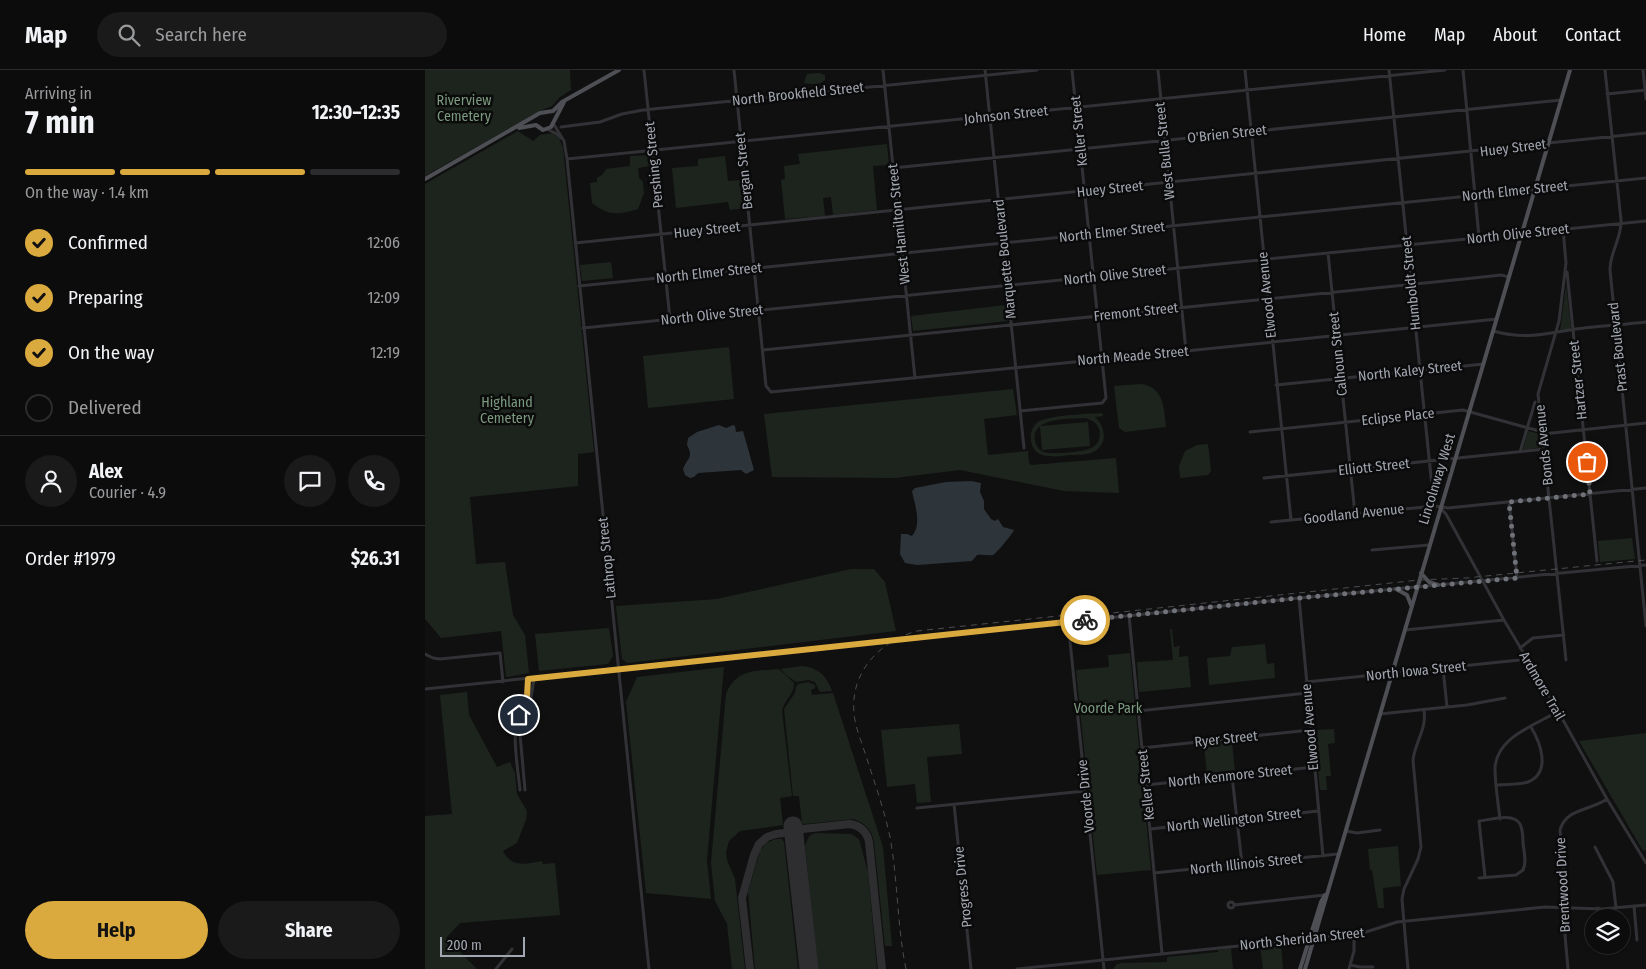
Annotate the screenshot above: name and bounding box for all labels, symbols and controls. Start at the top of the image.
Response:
search box [97,12,447,57]
text: Map [25,21,67,49]
icon: search [115,21,143,49]
text: Search here [155,23,247,46]
text: Home [1363,24,1406,46]
text: Map [1434,24,1465,46]
text: About [1493,24,1537,46]
text: Contact [1565,24,1621,46]
street label: North Brookfield Street [731,79,865,109]
text: Arriving in [25,84,92,103]
park label: Riverview Cemetery [437,92,492,125]
street label: Keller Street [1067,94,1091,167]
text: 12:30–12:35 [312,101,400,124]
street label: West Bulla Street [1151,101,1179,201]
street label: Johnson Street [963,102,1049,128]
text: 7 min [25,103,95,141]
street label: Pershing Street [641,120,667,209]
street label: O'Brien Street [1186,121,1268,147]
street label: Bergan Street [731,131,757,210]
street label: Huey Street [1479,135,1548,160]
street label: West Hamilton Street [884,162,914,285]
street label: Huey Street [1076,177,1144,201]
street label: North Elmer Street [1461,177,1569,205]
text: On the way · 1.4 km [25,183,149,202]
street label: Marquette Boulevard [990,198,1020,320]
street label: Huey Street [673,218,741,242]
street label: North Elmer Street [1058,218,1166,246]
street label: North Olive Street [1466,220,1570,248]
icon: check [25,229,53,257]
text: Confirmed [68,231,148,254]
text: 12:06 [367,233,400,252]
street label: Humboldt Street [1398,235,1424,331]
street label: Elwood Avenue [1254,251,1280,339]
street label: North Elmer Street [655,259,763,287]
street label: North Olive Street [1063,261,1167,289]
icon: check [25,284,53,312]
text: Preparing [68,286,143,309]
text: 12:09 [367,288,400,307]
street label: Fremont Street [1093,299,1179,325]
street label: North Olive Street [660,301,764,329]
street label: Prast Boulevard [1605,301,1631,393]
street label: Calhoun Street [1325,311,1351,397]
icon: check [25,339,53,367]
street label: Hartzer Street [1565,339,1591,421]
text: On the way [68,341,154,364]
text: 12:19 [370,343,400,362]
street label: North Meade Street [1077,343,1190,369]
street label: North Kaley Street [1357,357,1463,385]
park label: Highland Cemetery [480,394,535,427]
text: Delivered [68,396,142,419]
street label: Bonds Avenue [1531,404,1557,486]
street label: Eclipse Place [1361,405,1435,429]
street label: Lincolnway West [1415,431,1459,527]
pin [1566,441,1608,483]
icon: bag [1573,448,1601,476]
button: person [25,455,77,507]
button: chat [284,455,336,507]
button: phone [348,455,400,507]
street label: Elliott Street [1337,455,1411,479]
text: Alex [89,460,123,483]
text: Courier · 4.9 [89,483,166,502]
street label: Goodland Avenue [1303,500,1405,528]
street label: Lathrop Street [594,516,620,600]
text: Order #1979 [25,547,116,570]
text: $26.31 [351,547,400,570]
courier [1060,595,1110,645]
icon: bike [1071,606,1099,634]
street label: Ardmore Trail [1515,648,1569,724]
street label: North Iowa Street [1365,657,1467,685]
street label: Elwood Avenue [1298,683,1322,771]
pin [498,694,540,736]
park label: Voorde Park [1074,700,1143,717]
icon: home [505,701,533,729]
street label: Ryer Street [1194,727,1259,751]
street label: Keller Street [1134,748,1158,821]
street label: Voorde Drive [1074,759,1098,833]
street label: North Kenmore Street [1167,761,1293,791]
street label: North Wellington Street [1166,804,1302,836]
street label: Brentwood Drive [1552,837,1574,933]
street label: Progress Drive [950,845,976,928]
street label: North Illinois Street [1189,850,1303,878]
button: Help [25,901,208,959]
button: Share [218,901,400,959]
map controls [1585,909,1630,954]
button: layers [1585,909,1630,954]
street label: North Sheridan Street [1239,924,1366,954]
scale bar [440,934,525,957]
text: 200 m [447,937,482,954]

